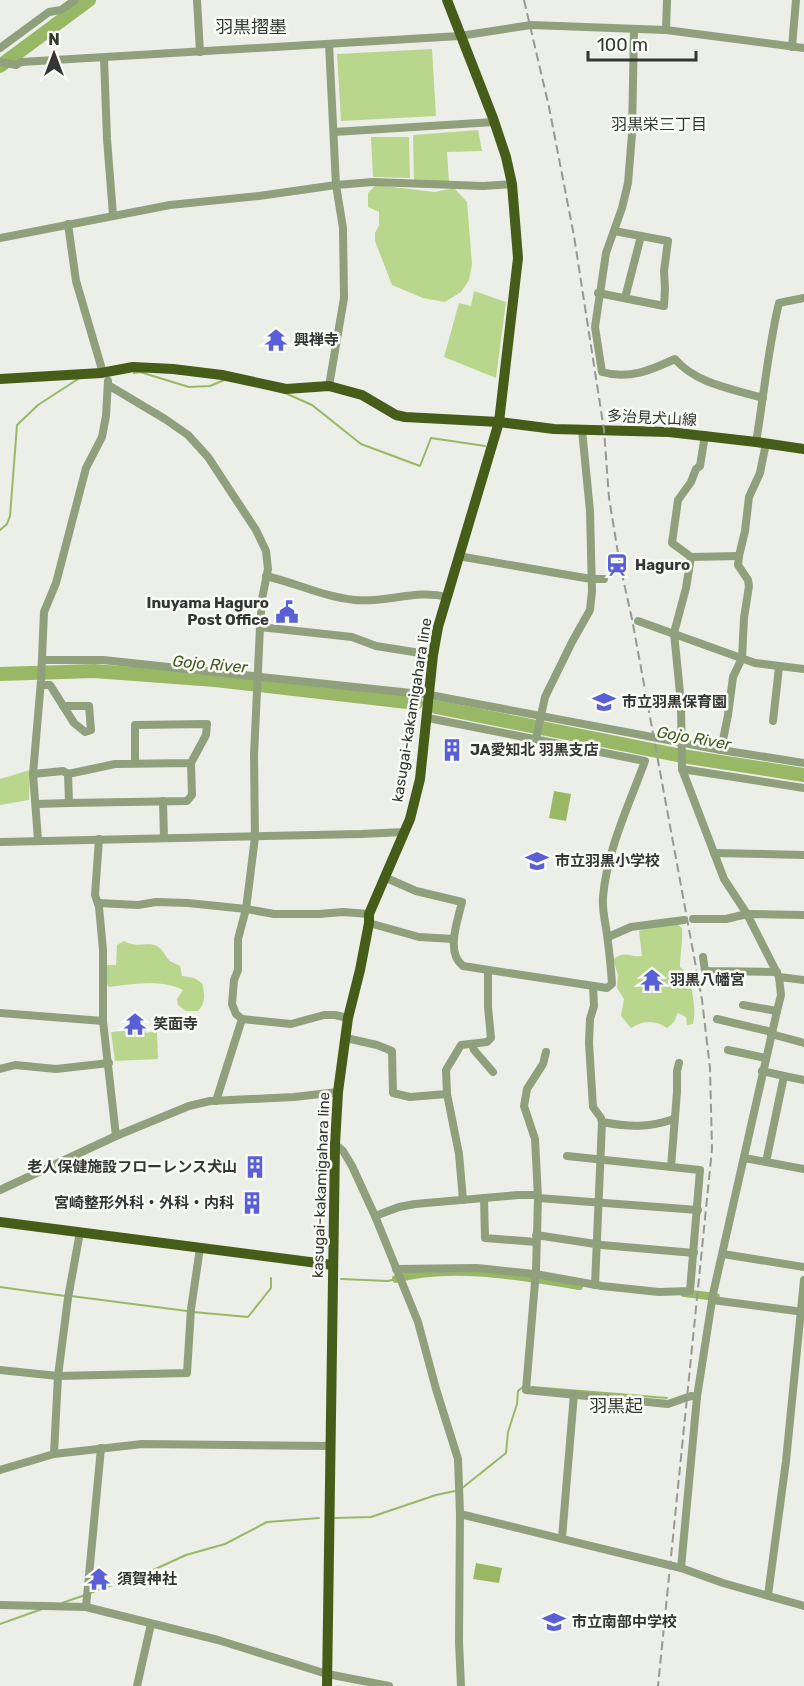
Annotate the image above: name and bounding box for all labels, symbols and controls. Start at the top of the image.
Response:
district label: 羽黒摺墨 [215,16,287,38]
north arrow [24,24,84,84]
scale bar [588,24,696,62]
text: N [48,30,60,49]
text: 100 m [597,34,648,56]
district label: 羽黒栄三丁目 [611,115,707,134]
temple icon: 興禅寺 [263,327,289,353]
place label: 興禅寺 [294,331,339,349]
street label: 多治見犬山線 [607,407,697,429]
station icon: Haguro [604,552,630,578]
place label: Haguro [635,556,690,574]
place label: Inuyama Haguro Post Office [147,594,269,629]
public building icon: Inuyama Haguro Post Office [274,599,300,625]
street label: kasugai-kakamigahara line [389,617,435,803]
water label: Gojo River [172,651,249,677]
school or university icon: 市立羽黒保育園 [591,689,617,715]
place label: 市立羽黒保育園 [622,693,727,711]
water label: Gojo River [655,722,734,754]
building icon: JA愛知北 羽黒支店 [439,737,465,763]
place label: JA愛知北 羽黒支店 [470,741,599,759]
school or university icon: 市立羽黒小学校 [524,848,550,874]
place label: 市立羽黒小学校 [555,852,660,870]
temple icon: 羽黒八幡宮 [639,967,665,993]
place label: 羽黒八幡宮 [670,971,745,989]
temple icon: 笑面寺 [122,1011,148,1037]
place label: 笑面寺 [153,1015,198,1033]
street label: kasugai-kakamigahara line [309,1092,333,1278]
building icon: 老人保健施設フローレンス犬山 [242,1154,268,1180]
place label: 老人保健施設フローレンス犬山 [27,1158,237,1176]
building icon: 宮崎整形外科・外科・内科 [239,1190,265,1216]
place label: 宮崎整形外科・外科・内科 [54,1194,234,1212]
district label: 羽黒起 [589,1395,643,1417]
temple icon: 須賀神社 [86,1566,112,1592]
place label: 須賀神社 [117,1570,177,1588]
school or university icon: 市立南部中学校 [541,1609,567,1635]
place label: 市立南部中学校 [572,1613,677,1631]

